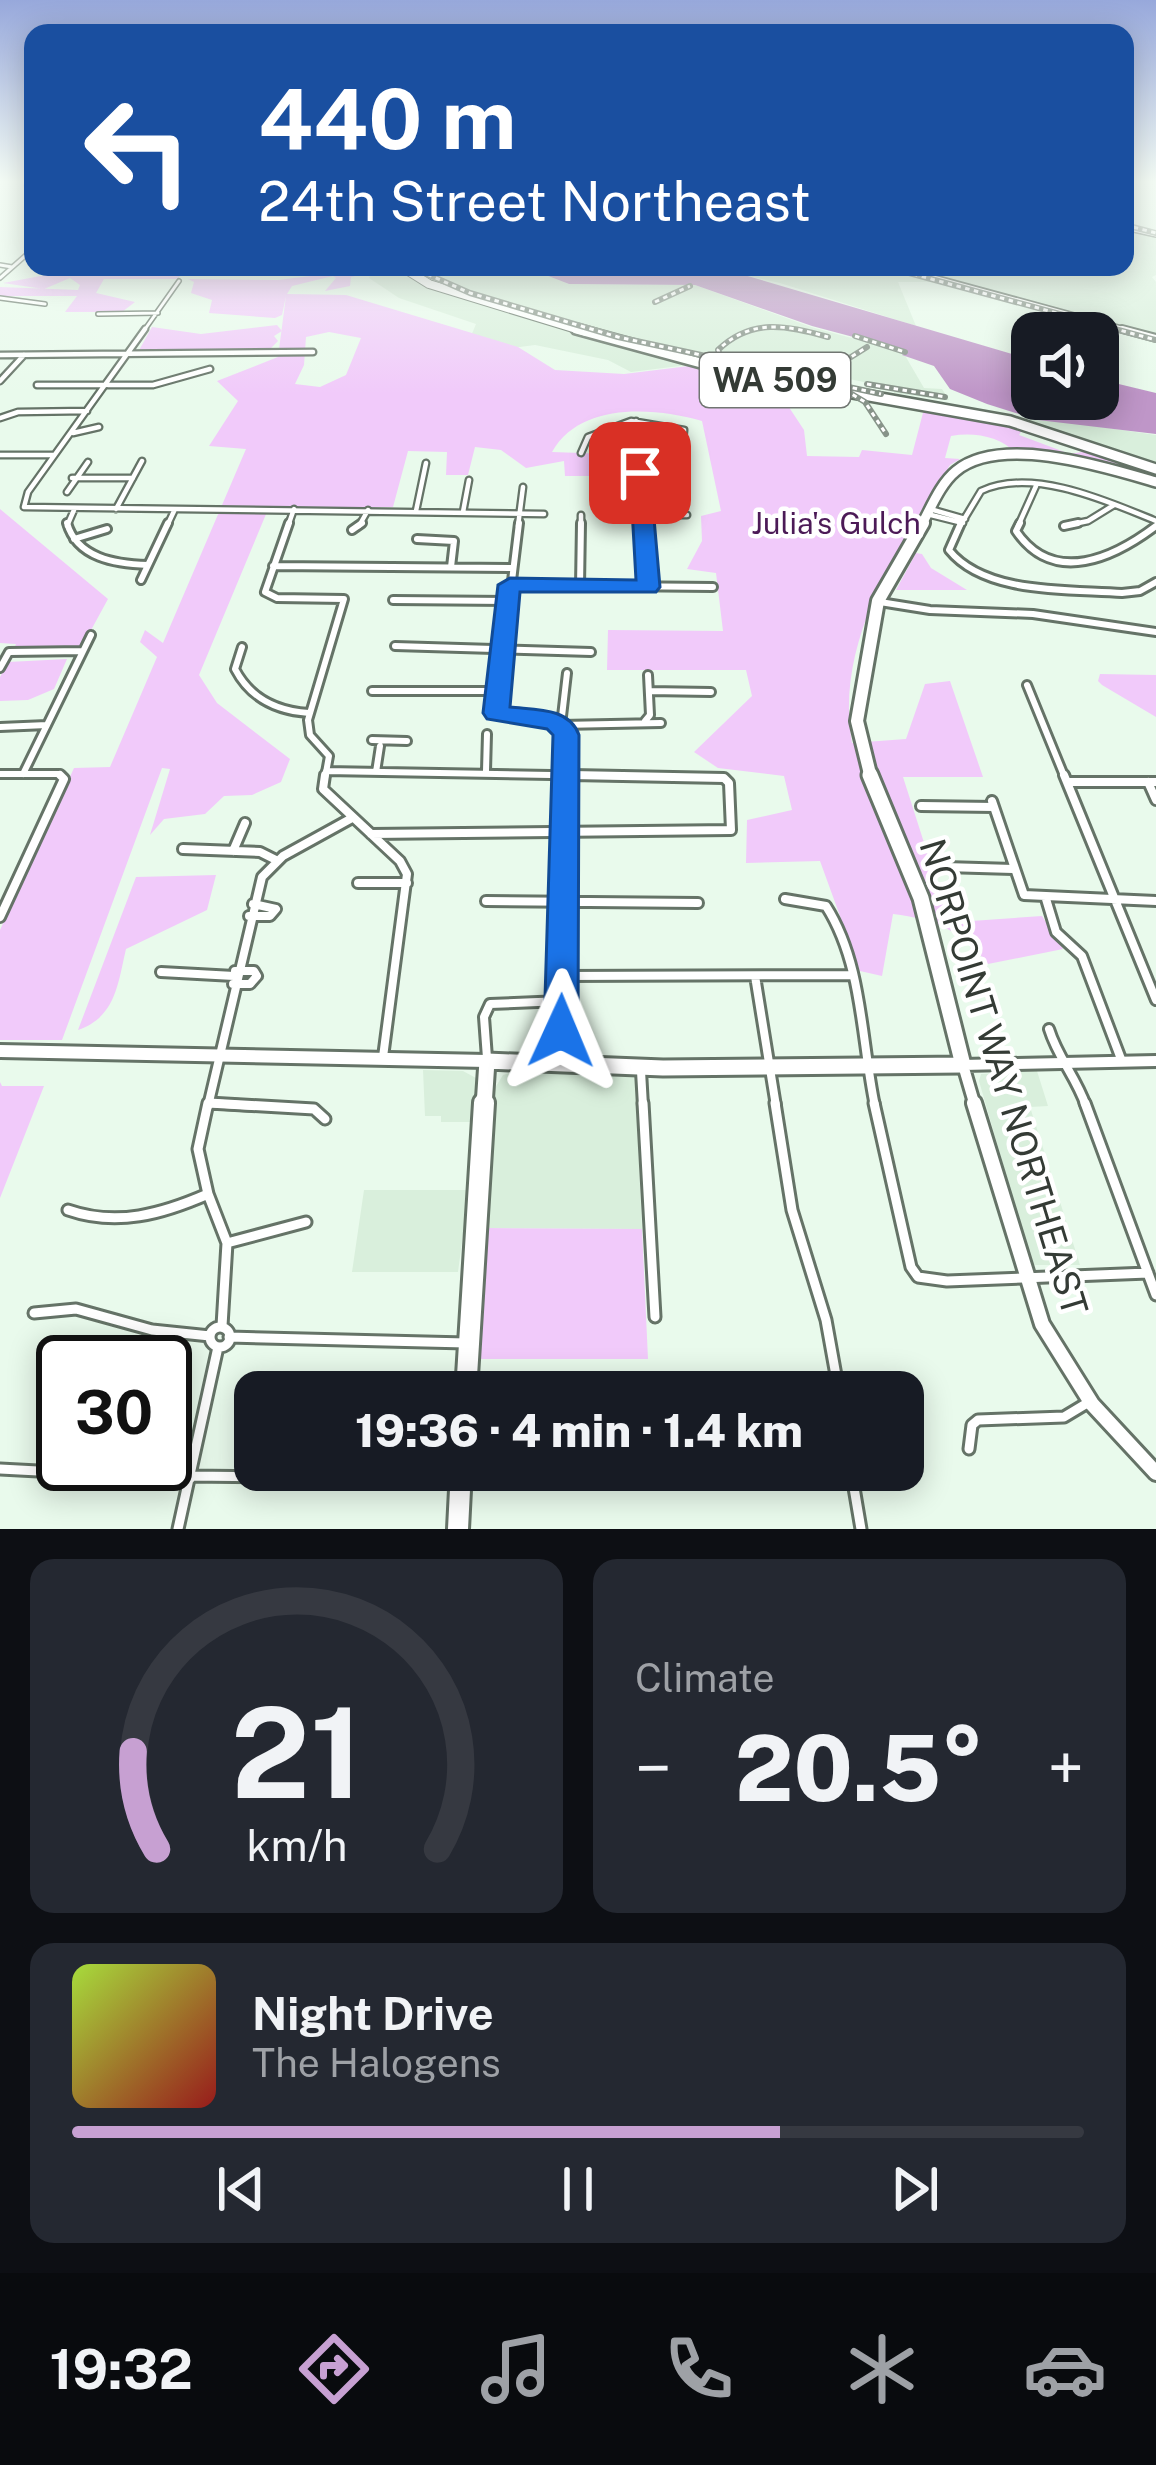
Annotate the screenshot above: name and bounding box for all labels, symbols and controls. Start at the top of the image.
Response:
text: 440 m [258,69,517,168]
icon: left [60,72,216,228]
text: 24th Street Northeast [258,170,811,233]
map controls [1011,312,1119,420]
button: sound [1011,312,1119,420]
road number: WA 509 [700,353,850,407]
pin [589,422,691,524]
icon: arrive [607,440,673,506]
park label: Julia's Gulch [751,505,921,541]
street label: NORPOINT WAY NORTHEAST [911,834,1097,1320]
position arrow [498,968,624,1094]
speed limit sign: 30 [36,1335,192,1491]
text: 19:36 · 4 min · 1.4 km [355,1404,803,1457]
text: Climate [635,1655,775,1701]
text: 21 [230,1679,363,1826]
text: 20.5° [735,1715,984,1821]
text: − [635,1729,672,1807]
text: + [1047,1729,1084,1807]
text: km/h [246,1820,347,1871]
text: Night Drive [252,1987,494,2040]
text: The Halogens [252,2040,501,2086]
icon: previous [208,2156,274,2222]
icon: pause [545,2156,611,2222]
icon: next [882,2156,948,2222]
icon: directions [292,2327,376,2411]
icon: music [474,2327,558,2411]
icon: phone [657,2327,741,2411]
icon: climate [840,2327,924,2411]
icon: car [1023,2327,1107,2411]
text: 19:32 [49,2338,193,2401]

